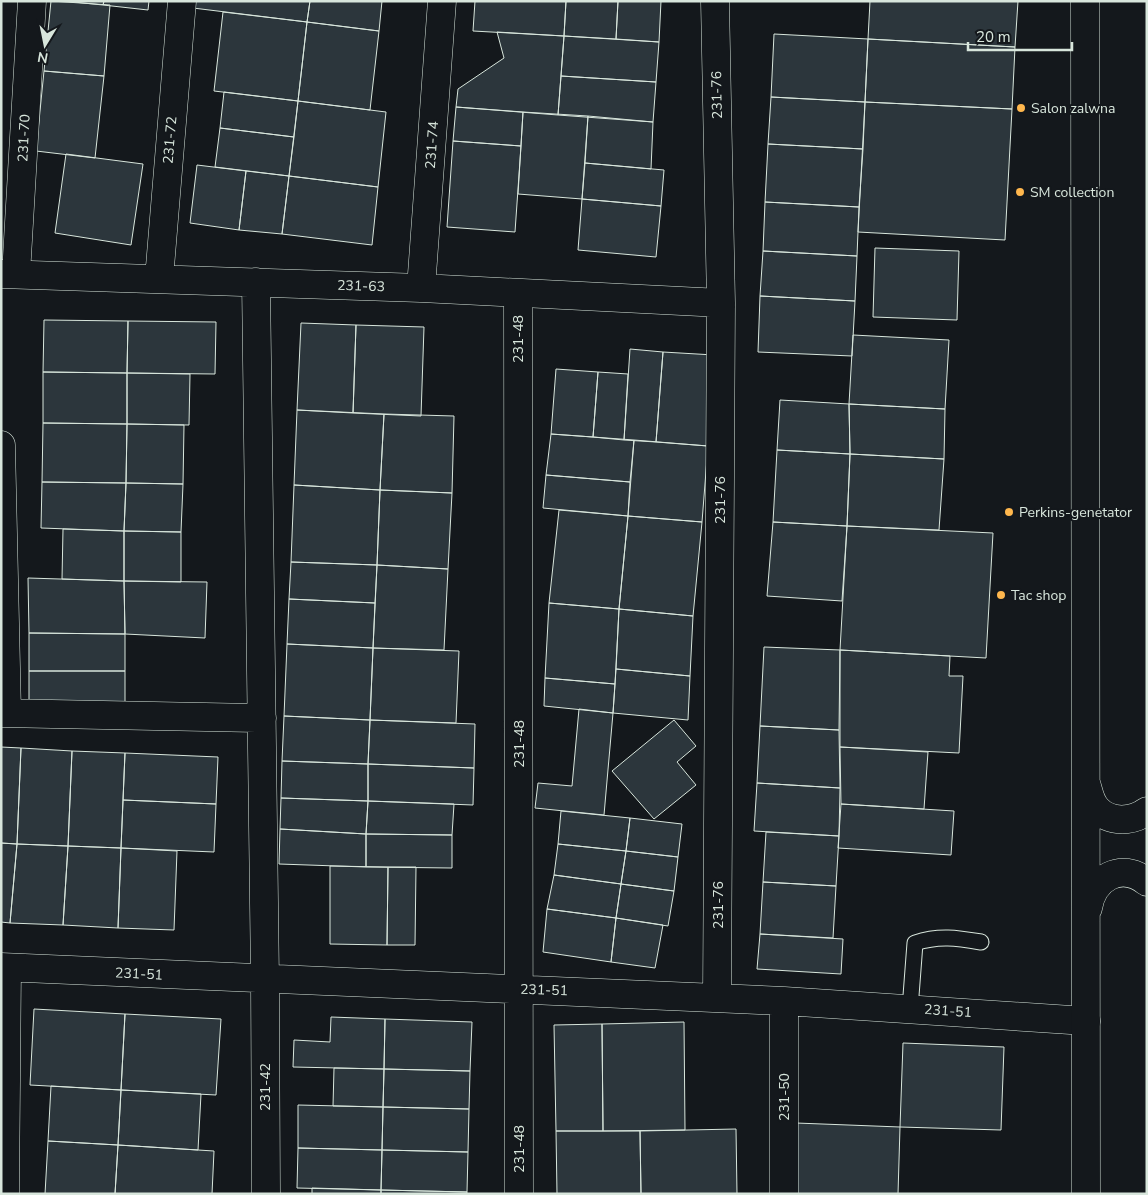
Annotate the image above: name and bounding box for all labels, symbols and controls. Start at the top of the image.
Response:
north arrow [20,20,70,70]
scale bar [968,20,1072,52]
text: 20 m [976,27,1011,47]
text: N [36,47,50,68]
street label: 231-76 [707,71,727,119]
place label: Salon zalwna [1031,99,1115,118]
marker: Salon zalwna [1015,102,1027,114]
street label: 231-70 [13,114,35,162]
street label: 231-72 [158,115,182,165]
street label: 231-74 [421,120,443,170]
place label: SM collection [1030,183,1114,202]
marker: SM collection [1014,186,1026,198]
street label: 231-63 [337,276,385,296]
street label: 231-48 [509,315,528,363]
street label: 231-76 [711,476,730,524]
place label: Perkins-genetator [1019,503,1132,522]
marker: Perkins-genetator [1003,506,1015,518]
place label: Tac shop [1011,586,1067,605]
marker: Tac shop [995,589,1007,601]
street label: 231-48 [510,720,529,768]
street label: 231-76 [709,881,728,929]
street label: 231-51 [115,963,163,985]
street label: 231-51 [520,980,568,1000]
street label: 231-51 [923,1000,973,1022]
street label: 231-42 [256,1063,275,1111]
street label: 231-50 [775,1073,794,1121]
street label: 231-48 [510,1125,529,1173]

